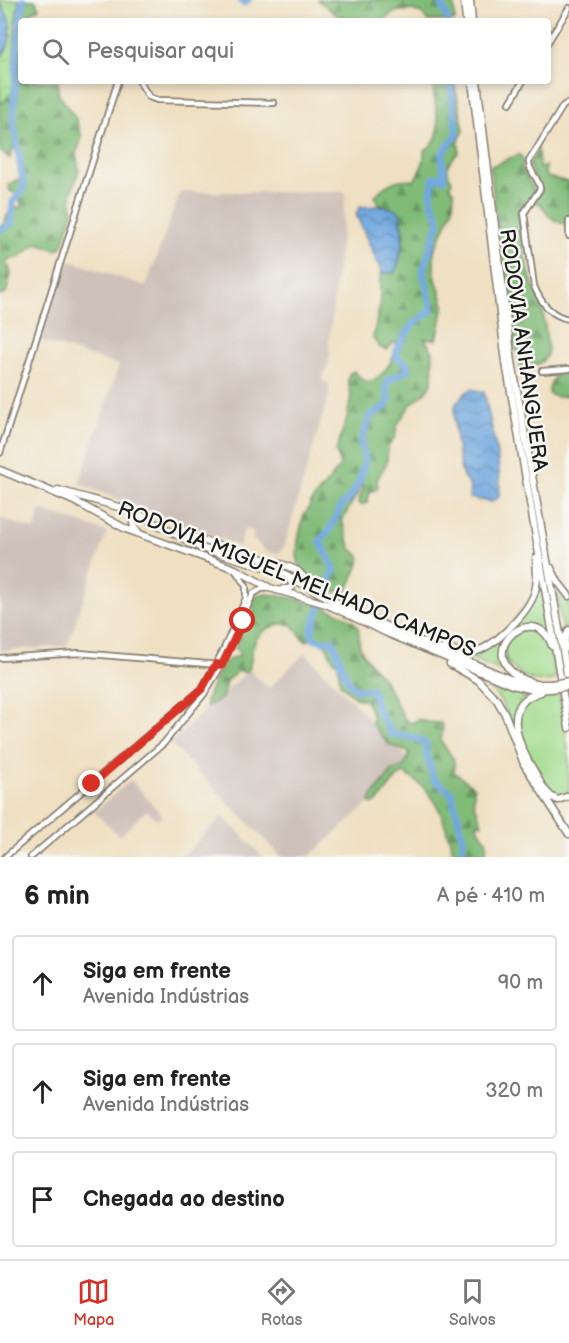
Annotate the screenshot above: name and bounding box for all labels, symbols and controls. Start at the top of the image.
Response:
search box [18,18,551,84]
icon: search [39,35,72,68]
text: Pesquisar aqui [87,38,234,65]
street label: RODOVIA ANHANGUERA [494,227,553,473]
street label: RODOVIA MIGUEL MELHADO CAMPOS [114,496,479,663]
route start [229,607,255,633]
route end [78,770,104,796]
text: 6 min [24,881,90,912]
text: A pé · 410 m [437,884,545,908]
text: Siga em frente [83,958,231,985]
icon: ahead [26,967,59,1000]
text: 90 m [498,971,543,995]
text: Avenida Indústrias [83,985,249,1009]
text: Siga em frente [83,1066,231,1093]
icon: ahead [26,1075,59,1108]
text: 320 m [485,1079,543,1103]
text: Avenida Indústrias [83,1093,249,1117]
icon: arrive [26,1183,59,1216]
text: Chegada ao destino [83,1186,285,1213]
tab: Mapa [73,1275,114,1330]
tab: Rotas [261,1275,303,1330]
tab: Salvos [449,1275,496,1330]

